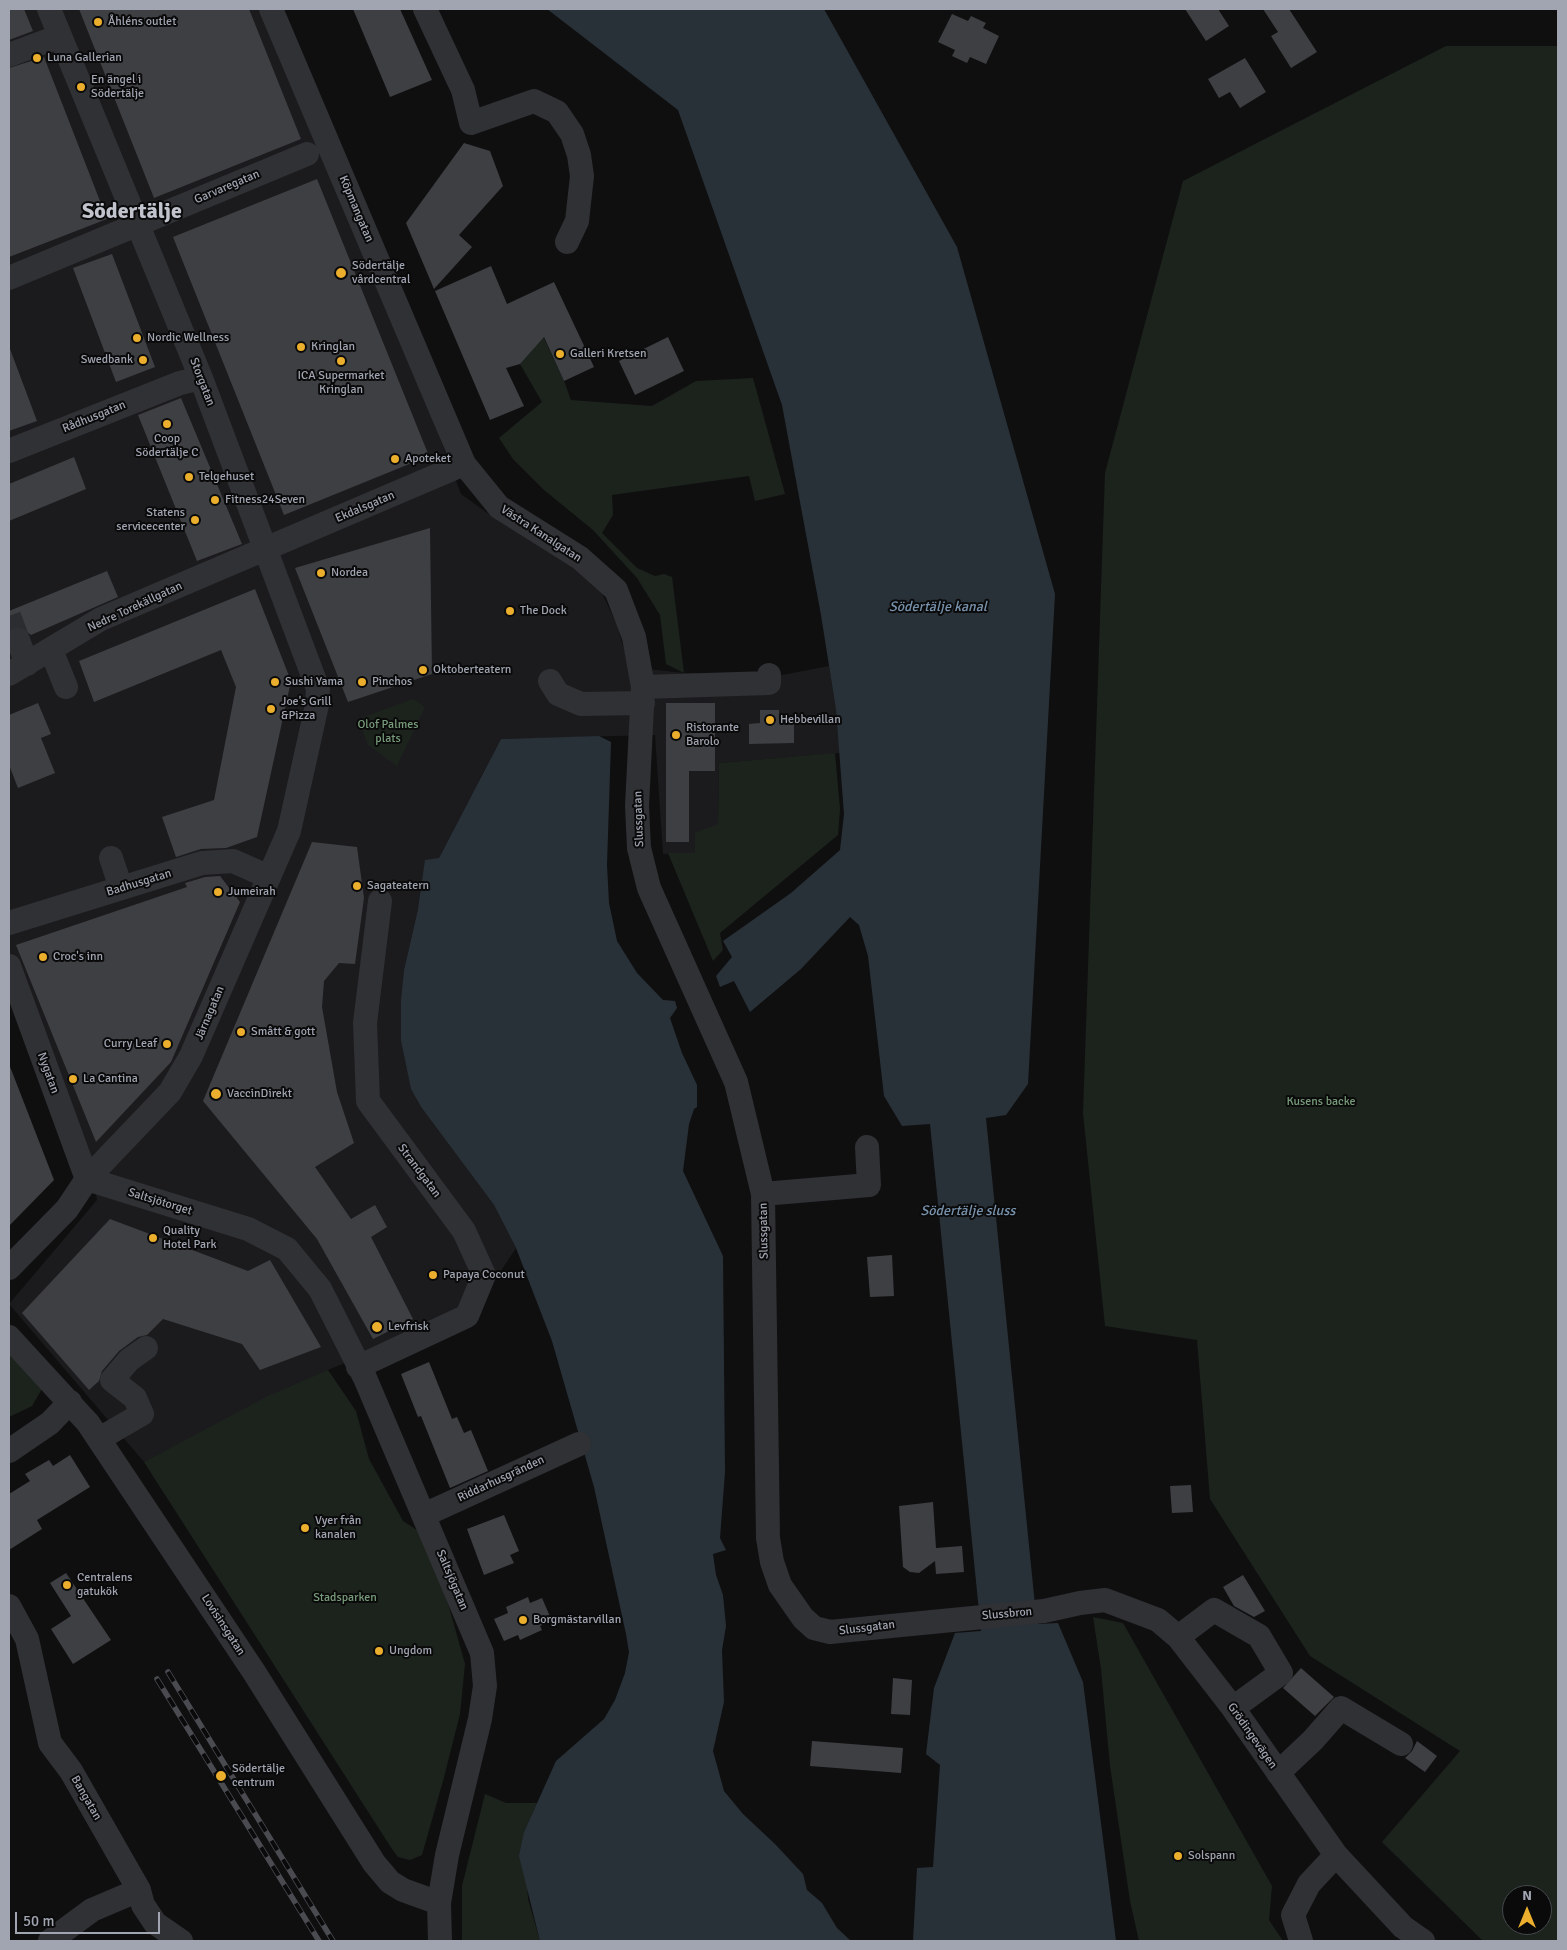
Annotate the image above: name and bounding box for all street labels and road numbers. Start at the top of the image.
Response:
street label: Garvaregatan [192,167,262,207]
street label: Köpmangatan [336,174,376,244]
street label: Storgatan [186,356,218,408]
street label: Rådhusgatan [60,398,128,436]
street label: Ekdalsgatan [333,488,397,526]
street label: Västra Kanalgatan [498,503,584,565]
street label: Nedre Torekällgatan [85,579,185,635]
street label: Slussgatan [631,791,647,847]
street label: Badhusgatan [105,866,173,900]
street label: Järnagatan [192,984,228,1042]
street label: Nygatan [34,1050,62,1096]
street label: Strandgatan [394,1141,444,1201]
street label: Saltsjötorget [126,1185,194,1219]
street label: Slussgatan [756,1203,772,1259]
street label: Riddarhusgränden [455,1453,547,1505]
street label: Saltsjögatan [433,1548,471,1612]
street label: Lovisinsgatan [198,1592,248,1658]
street label: Slussbron [981,1605,1033,1623]
street label: Slussgatan [838,1617,896,1639]
street label: Grödingevägen [1224,1700,1280,1772]
street label: Bangatan [68,1773,104,1823]

